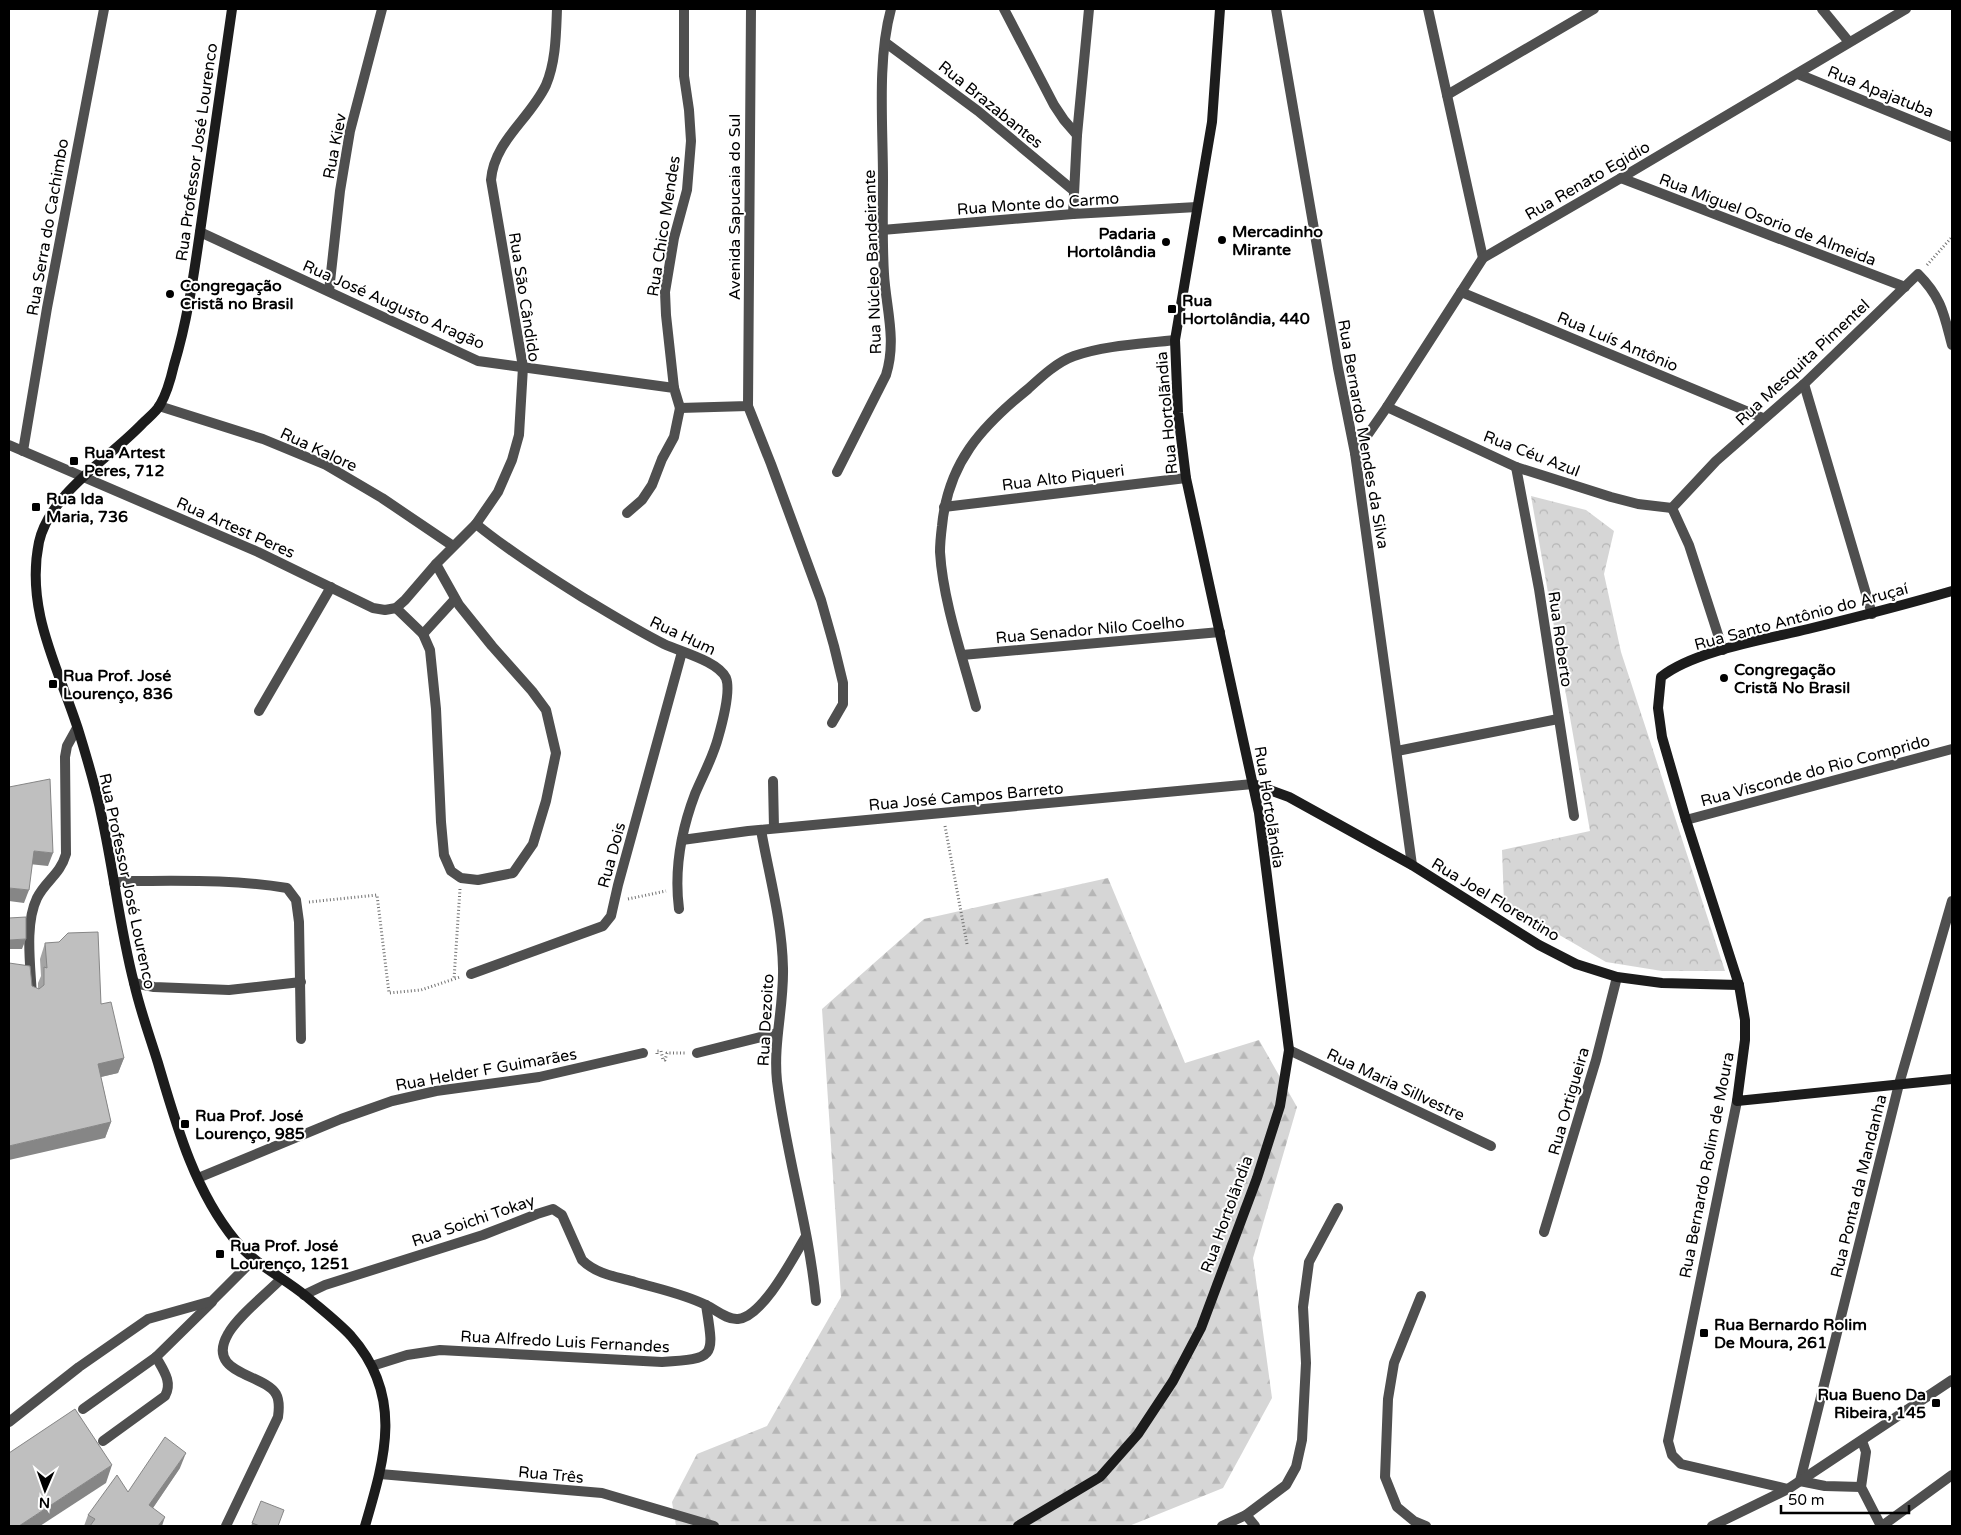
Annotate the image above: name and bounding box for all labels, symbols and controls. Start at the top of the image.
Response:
street label: Rua Professor José Lourenco [172,42,222,263]
street label: Rua Brazabantes [934,56,1047,153]
street label: Rua Apajatuba [1824,61,1937,122]
street label: Rua Kiev [319,111,351,181]
street label: Avenida Sapucaia do Sul [725,114,745,300]
street label: Rua Serra do Cachimbo [23,137,73,317]
street label: Rua Renato Egidio [1521,137,1654,225]
street label: Rua Chico Mendes [643,154,685,298]
street label: Rua Núcleo Bandeirante [860,169,886,355]
street label: Rua Miguel Osorio de Almeida [1656,169,1879,271]
street label: Rua Monte do Carmo [956,188,1120,220]
place label: Mercadinho Mirante [1232,222,1323,260]
place label: Padaria Hortolândia [1067,224,1156,262]
street label: Rua São Cândido [504,231,544,363]
marker: Mercadinho Mirante [1216,234,1228,246]
marker: Padaria Hortolândia [1160,236,1172,248]
street label: Rua José Augusto Aragão [300,256,488,354]
place label: Congregação Cristã no Brasil [180,276,293,314]
marker: Congregação Cristã no Brasil [164,288,176,300]
place label: Rua Hortolândia, 440 [1182,291,1310,329]
street label: Rua Mesquita Pimentel [1731,295,1874,430]
marker: Rua Hortolândia, 440 [1166,303,1178,315]
street label: Rua Luís Antônio [1554,307,1681,376]
street label: Rua Bernardo Mendes da Silva [1333,318,1393,550]
street label: Rua Hortolãndia [1152,351,1182,475]
street label: Rua Kalore [277,423,360,476]
street label: Rua Céu Azul [1481,426,1583,482]
place label: Rua Artest Peres, 712 [84,443,166,481]
marker: Rua Artest Peres, 712 [68,455,80,467]
street label: Rua Alto Piqueri [1001,461,1126,495]
place label: Rua Ida Maria, 736 [46,489,128,527]
street label: Rua Artest Peres [173,493,298,563]
marker: Rua Ida Maria, 736 [30,501,42,513]
street label: Rua Santo Antônio do Aruçaí [1692,579,1910,655]
street label: Rua Roberto [1543,590,1577,688]
street label: Rua Hum [646,612,719,660]
street label: Rua Senador Nilo Coelho [995,612,1185,648]
place label: Congregação Cristã No Brasil [1734,660,1850,698]
place label: Rua Prof. José Lourenço, 836 [63,666,173,704]
marker: Congregação Cristã No Brasil [1718,672,1730,684]
marker: Rua Prof. José Lourenço, 836 [47,678,59,690]
street label: Rua Visconde do Rio Comprido [1698,731,1932,811]
street label: Rua Hortolãndia [1249,745,1289,870]
street label: Rua Professor José Lourenco [94,771,160,991]
street label: Rua José Campos Barreto [868,779,1064,815]
street label: Rua Dois [594,820,630,890]
street label: Rua Joel Florentino [1428,854,1563,946]
street label: Rua Dezoito [754,973,778,1067]
street label: Rua Helder F Guimarães [394,1044,578,1096]
street label: Rua Maria Sillvestre [1323,1044,1468,1126]
street label: Rua Ortigueira [1544,1045,1594,1158]
street label: Rua Bernardo Rolim de Moura [1675,1050,1739,1280]
street label: Rua Ponta da Mandanha [1826,1092,1891,1280]
place label: Rua Prof. José Lourenço, 985 [195,1106,305,1144]
marker: Rua Prof. José Lourenço, 985 [179,1118,191,1130]
street label: Rua Hortolãndia [1196,1153,1257,1276]
street label: Rua Soichi Tokay [409,1190,538,1251]
place label: Rua Prof. José Lourenço, 1251 [230,1236,350,1274]
marker: Rua Prof. José Lourenço, 1251 [214,1248,226,1260]
place label: Rua Bernardo Rolim De Moura, 261 [1714,1315,1867,1353]
street label: Rua Alfredo Luis Fernandes [460,1327,670,1357]
marker: Rua Bernardo Rolim De Moura, 261 [1698,1327,1710,1339]
place label: Rua Bueno Da Ribeira, 145 [1817,1385,1926,1423]
marker: Rua Bueno Da Ribeira, 145 [1930,1397,1942,1409]
street label: Rua Três [517,1462,585,1488]
north arrow [20,1465,70,1515]
scale bar [1781,1482,1908,1514]
text: 50 m [1788,1491,1825,1509]
text: N [39,1494,50,1511]

